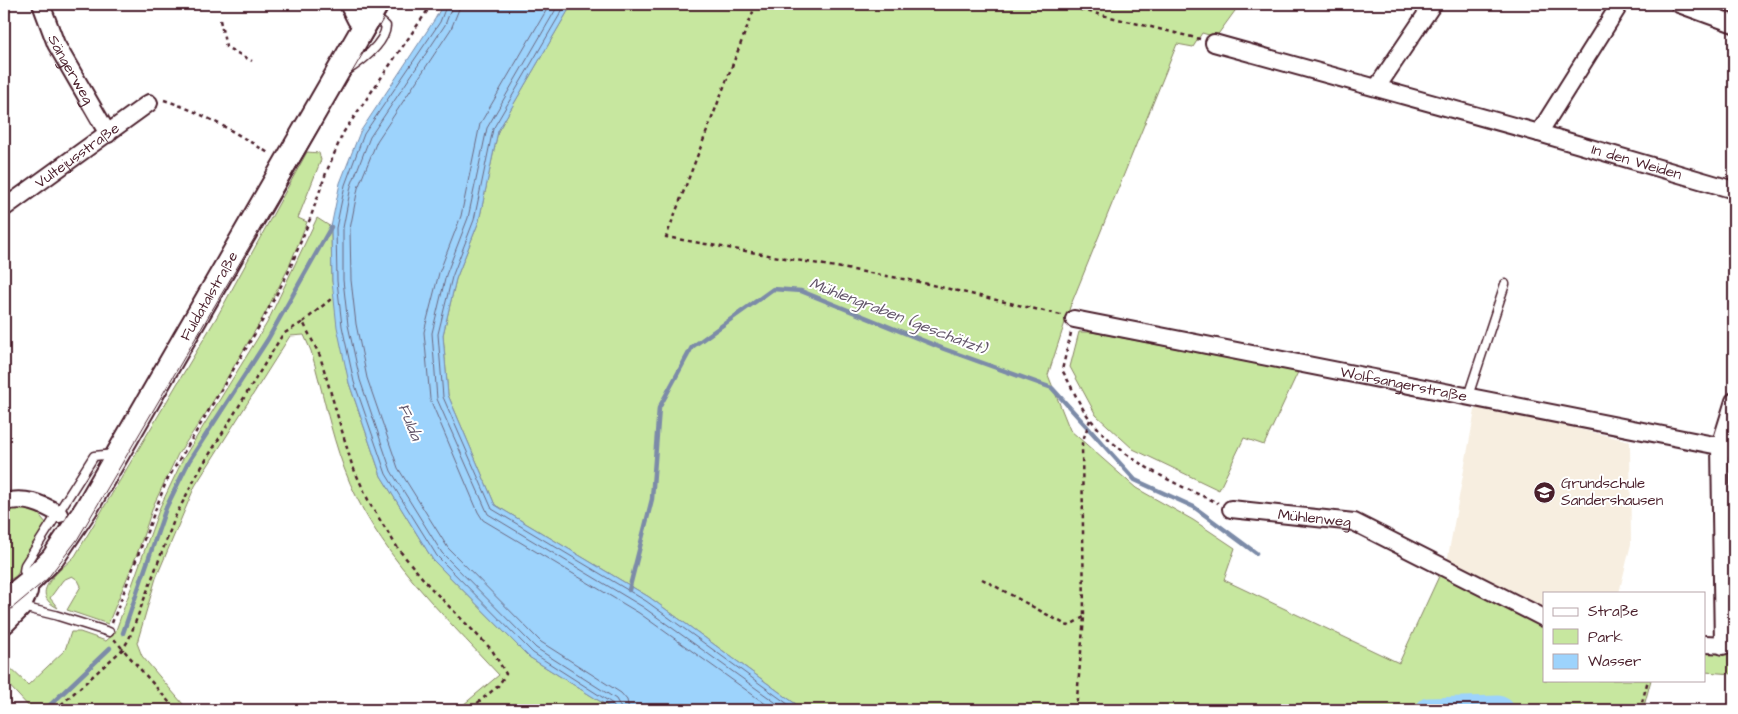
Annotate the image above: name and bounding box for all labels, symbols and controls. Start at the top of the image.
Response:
street label: Sängerweg [43,32,99,109]
street label: Vultejusstraße [30,117,123,193]
street label: In den Weiden [1589,138,1685,185]
street label: Fuldatalstraße [175,247,243,344]
water label: Mühlengraben (geschätzt) [806,272,991,361]
street label: Wolfsangerstraße [1338,361,1469,407]
water label: Fulda [393,400,428,445]
place label: Grundschule Sandershausen [1561,473,1664,511]
school or university icon: Grundschule Sandershausen [1533,480,1557,504]
street label: Mühlenweg [1277,504,1352,533]
legend [1543,592,1706,682]
text: Straße [1588,601,1638,622]
text: Park [1588,627,1623,648]
text: Wasser [1588,651,1641,672]

